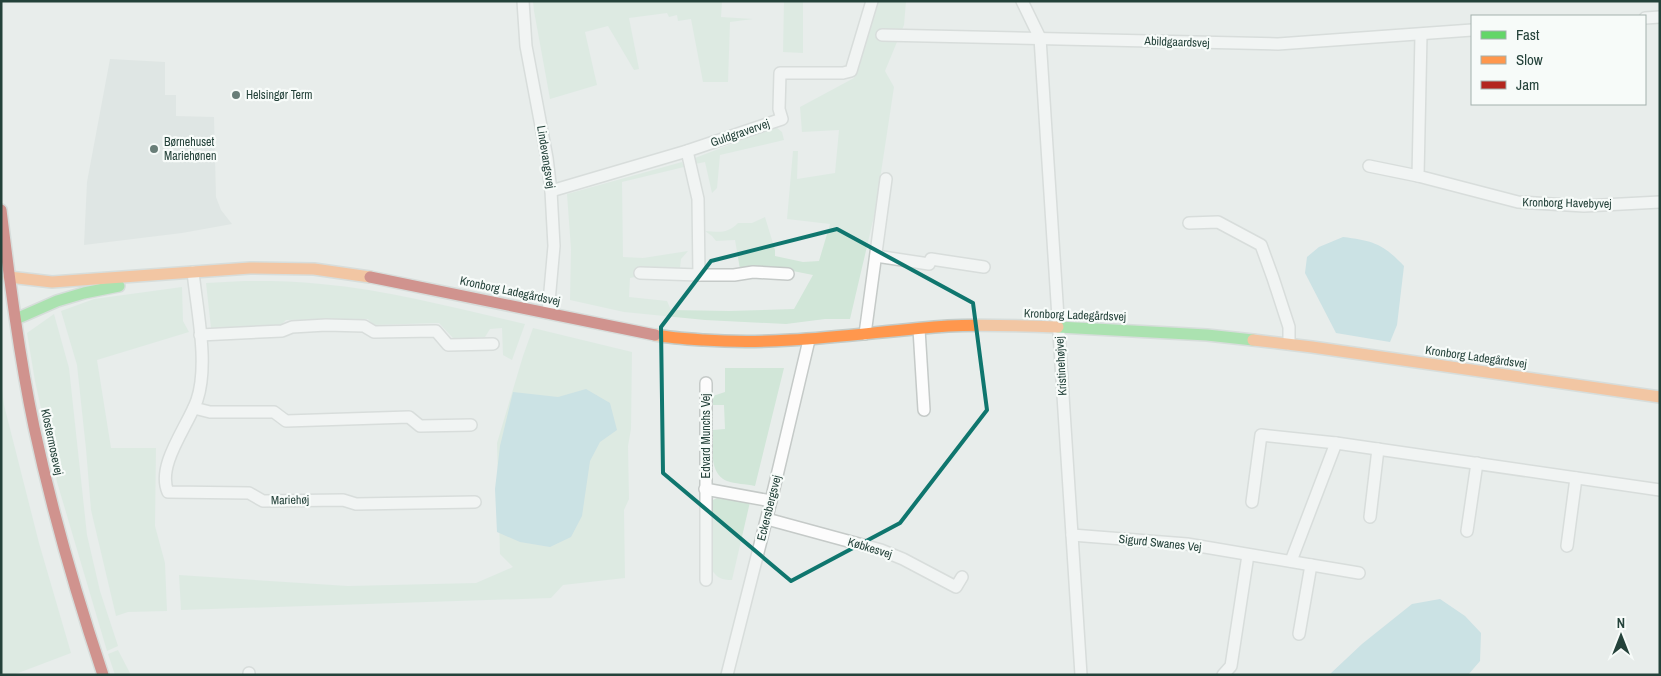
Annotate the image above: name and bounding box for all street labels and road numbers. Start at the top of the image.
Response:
street label: Abildgaardsvej [1143,33,1210,51]
street label: Guldgravervej [708,115,772,151]
street label: Lindevangsvej [533,124,559,190]
street label: Kronborg Havebyvej [1522,194,1612,212]
street label: Kronborg Ladegårdsvej [458,273,562,309]
street label: Kronborg Ladegårdsvej [1024,305,1126,325]
street label: Kristinehøjvej [1051,336,1071,396]
street label: Kronborg Ladegårdsvej [1424,342,1528,372]
street label: Edvard Munchs Vej [698,394,714,478]
street label: Klostermosevej [37,407,67,477]
street label: Eckersbergsvej [753,473,785,543]
street label: Mariehøj [271,492,309,508]
street label: Sigurd Swanes Vej [1118,531,1202,555]
street label: Købkesvej [846,534,894,562]

